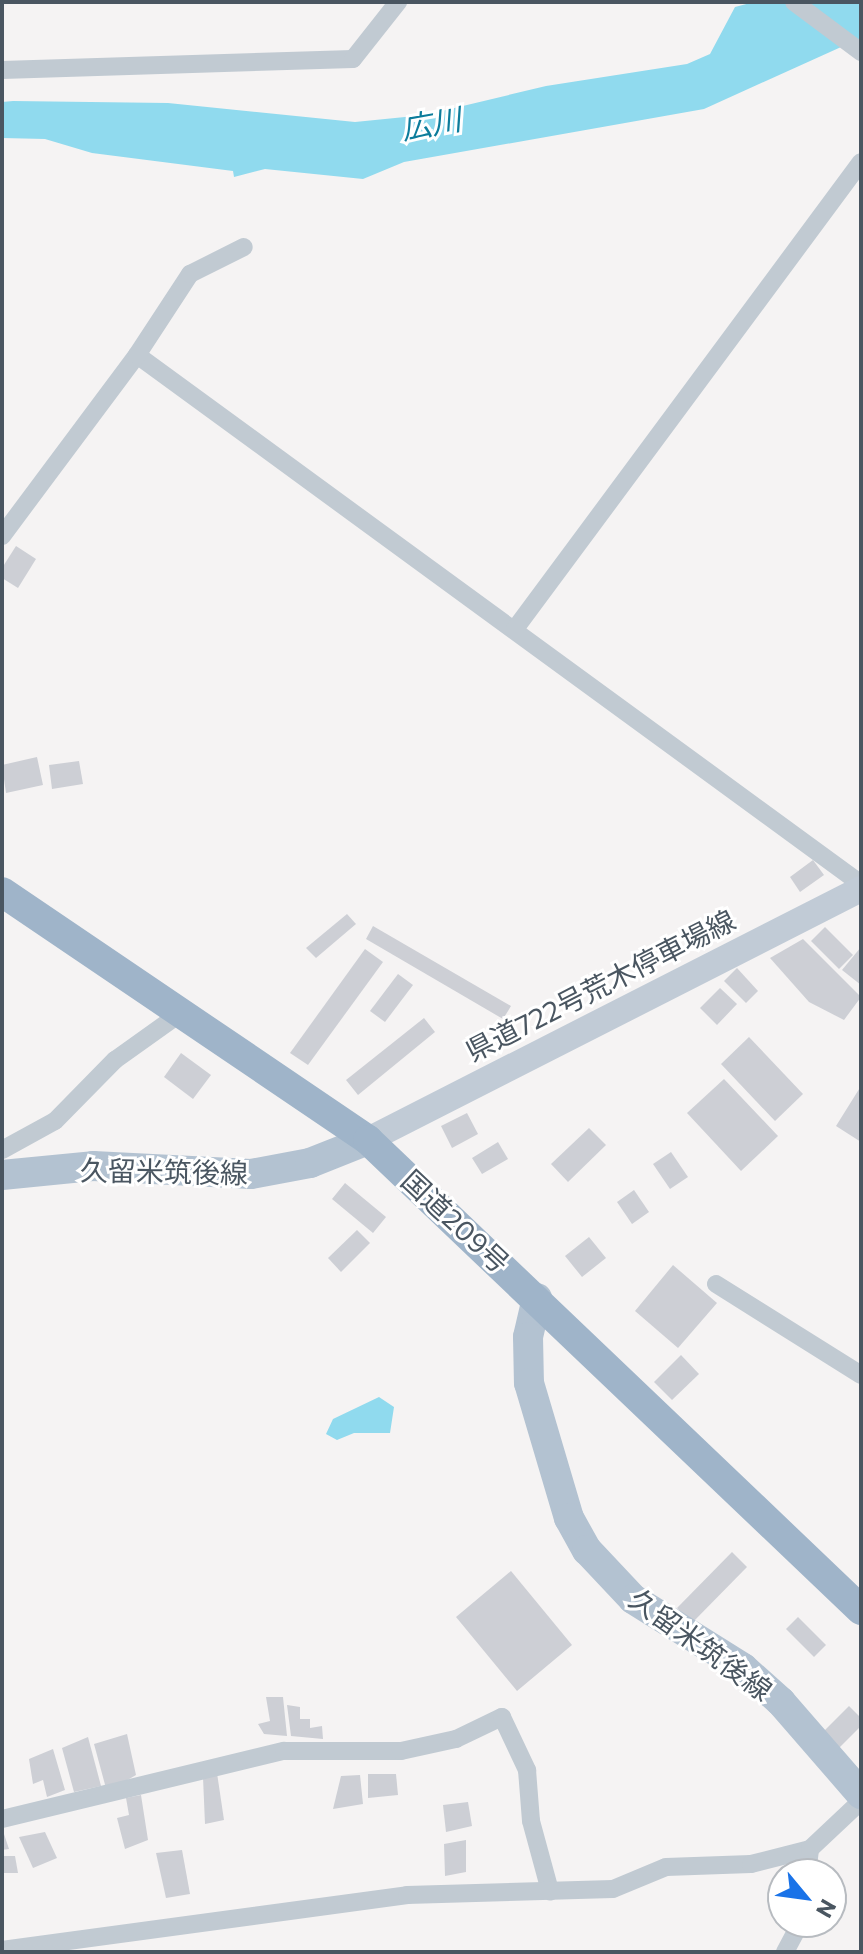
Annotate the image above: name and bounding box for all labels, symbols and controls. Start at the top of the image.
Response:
water label: 広川 [398,100,464,146]
street label: 県道722号荒木停車場線 [460,902,740,1068]
street label: 久留米筑後線 [80,1153,248,1189]
street label: 国道209号 [395,1163,517,1279]
street label: 久留米筑後線 [623,1581,779,1707]
north arrow [767,1858,847,1938]
text: N [811,1895,842,1923]

